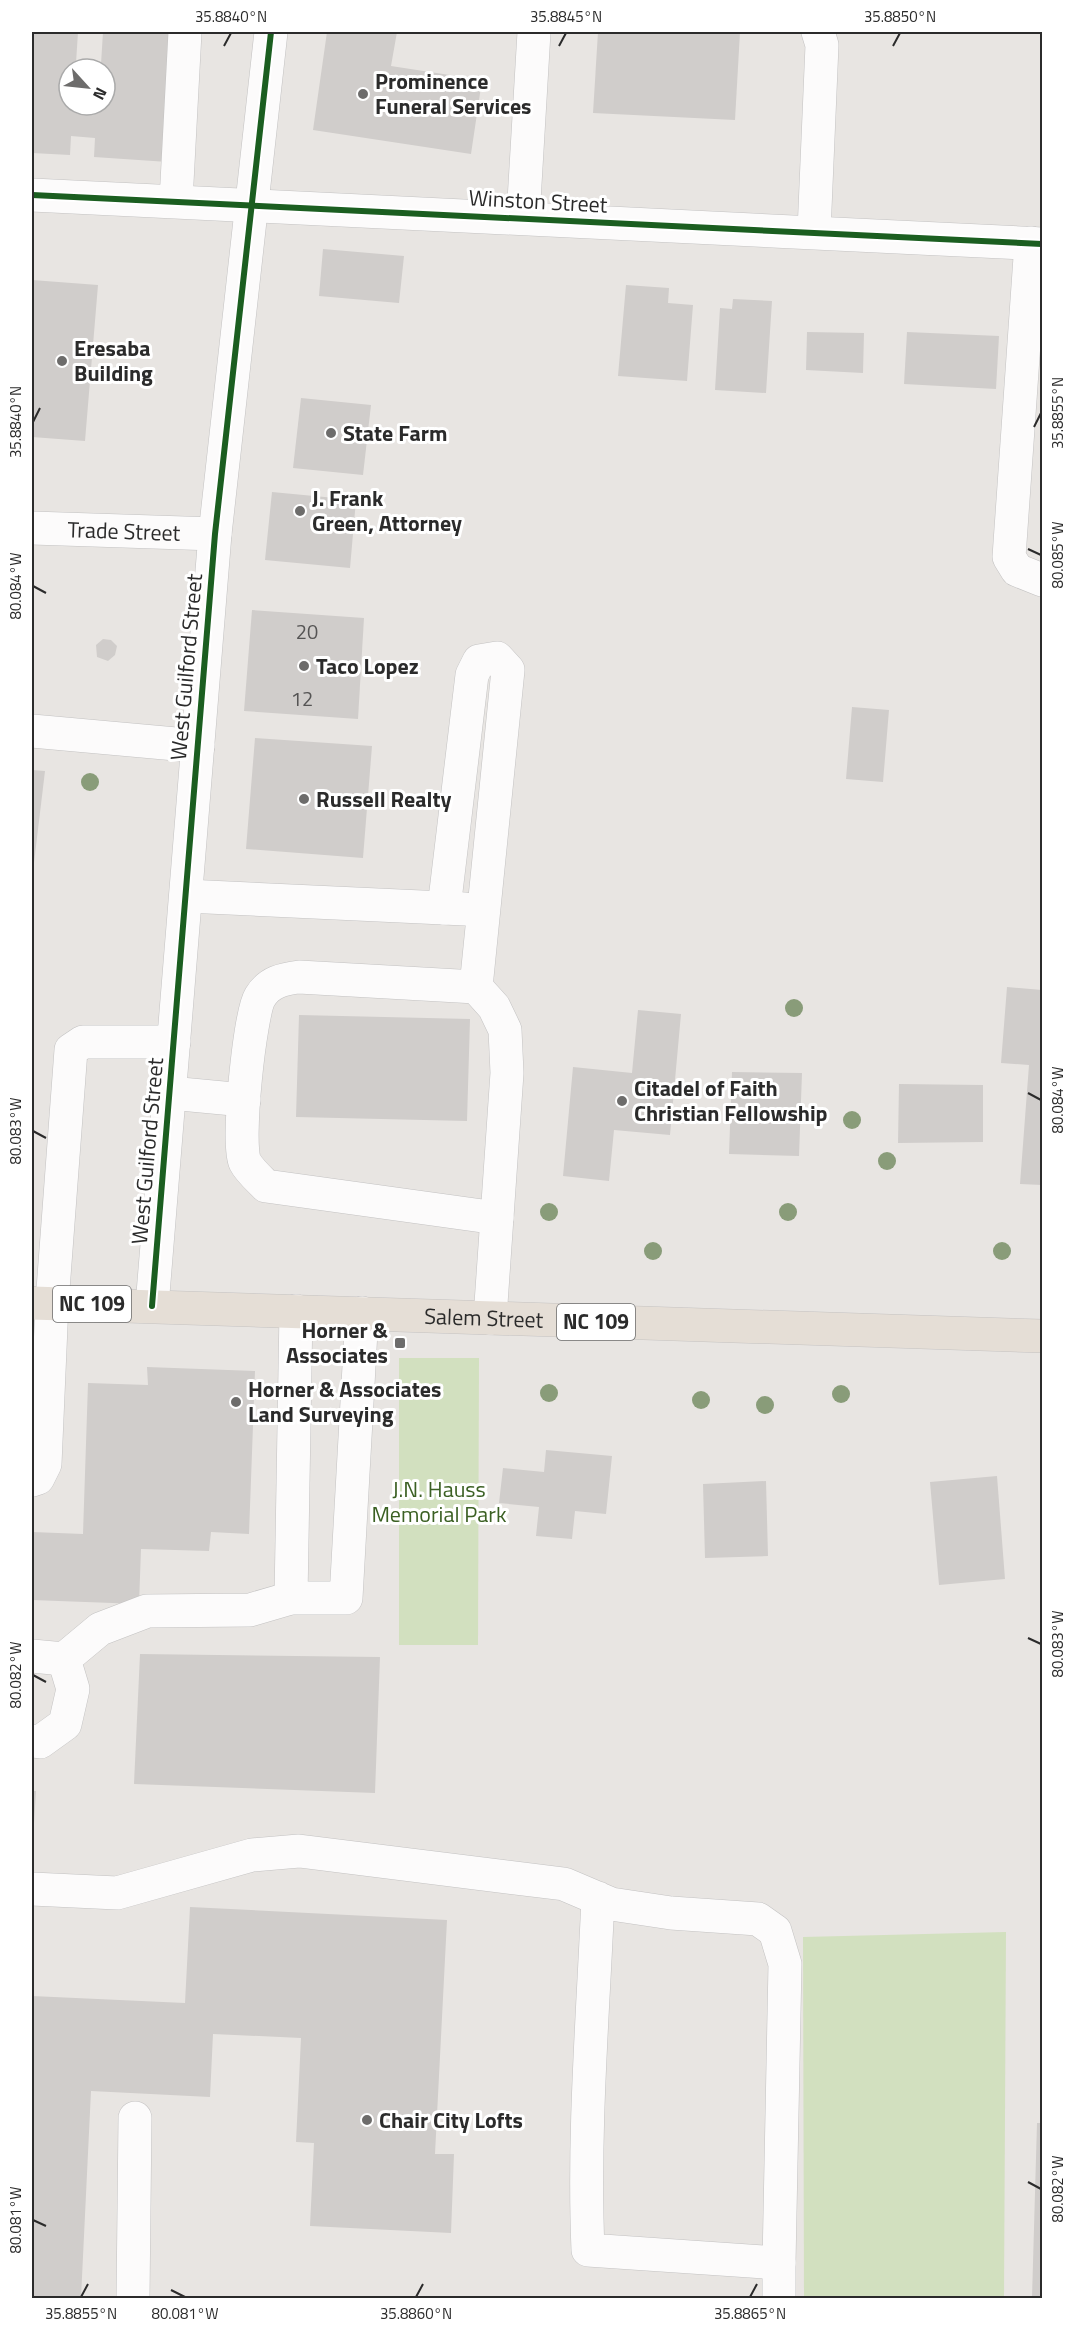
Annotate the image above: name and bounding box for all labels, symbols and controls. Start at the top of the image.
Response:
text: 35.8840°N [195,5,267,28]
text: 35.8845°N [530,5,602,28]
text: 35.8850°N [864,5,936,28]
north arrow [57,57,117,117]
place label: Prominence Funeral Services [375,64,532,123]
text: N [87,83,114,104]
marker: Prominence Funeral Services [356,87,370,101]
street label: Winston Street [468,180,609,222]
place label: Eresaba Building [74,331,153,390]
marker: Eresaba Building [55,354,69,368]
text: 35.8855°N [1046,377,1069,449]
text: 35.8840°N [4,386,27,458]
place label: State Farm [343,416,447,450]
marker: State Farm [324,426,338,440]
place label: J. Frank Green, Attorney [312,481,462,540]
marker: J. Frank Green, Attorney [293,504,307,518]
street label: Trade Street [67,512,181,550]
text: 80.085°W [1046,522,1069,588]
text: 80.084°W [4,553,27,619]
street label: West Guilford Street [161,572,211,762]
house number: 20 [296,616,318,647]
place label: Taco Lopez [316,649,419,683]
marker: Taco Lopez [297,659,311,673]
house number: 12 [291,683,313,714]
place label: Russell Realty [316,782,451,816]
marker: Russell Realty [297,792,311,806]
street label: West Guilford Street [122,1056,172,1246]
text: 80.084°W [1046,1067,1069,1133]
place label: Citadel of Faith Christian Fellowship [634,1071,828,1130]
marker: Citadel of Faith Christian Fellowship [615,1094,629,1108]
text: 80.083°W [4,1098,27,1164]
road number: NC 109 [53,1286,131,1322]
street label: Salem Street [424,1299,544,1337]
road number: NC 109 [557,1304,635,1340]
place label: Horner & Associates [286,1313,389,1372]
marker: Horner & Associates [393,1336,407,1350]
place label: Horner & Associates Land Surveying [248,1372,441,1431]
marker: Horner & Associates Land Surveying [229,1395,243,1409]
park label: J.N. Hauss Memorial Park [372,1472,507,1531]
text: 80.083°W [1046,1611,1069,1677]
text: 80.082°W [4,1642,27,1708]
place label: Chair City Lofts [379,2103,523,2137]
marker: Chair City Lofts [360,2113,374,2127]
text: 80.082°W [1046,2156,1069,2222]
text: 80.081°W [4,2187,27,2253]
text: 35.8855°N [45,2302,117,2325]
text: 80.081°W [152,2302,218,2325]
text: 35.8860°N [380,2302,452,2325]
text: 35.8865°N [714,2302,786,2325]

